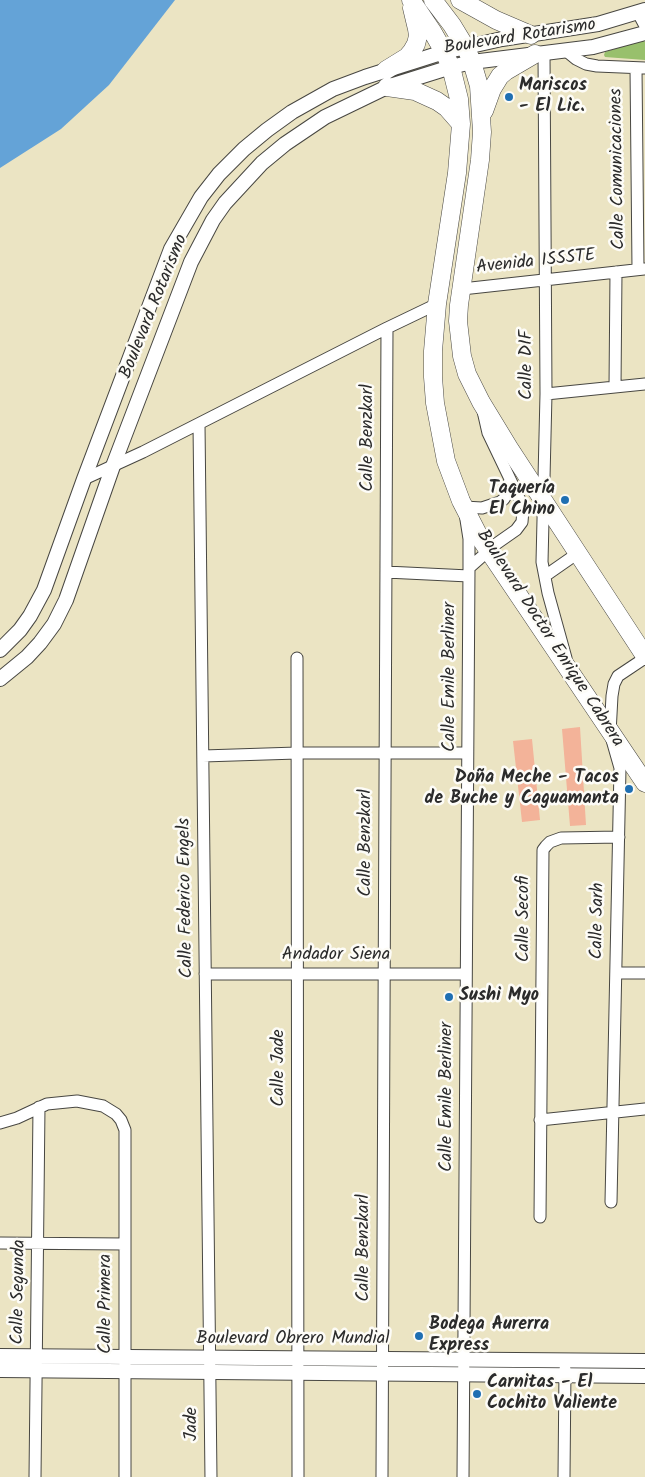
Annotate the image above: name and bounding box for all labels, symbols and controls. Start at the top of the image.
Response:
street label: Boulevard Rotarismo [443,15,597,61]
place label: Mariscos - El Lic. [519,76,587,118]
street label: Calle Comunicaciones [607,88,631,250]
marker: Mariscos - El Lic. [503,91,515,103]
street label: Boulevard Rotarismo [116,232,194,382]
street label: Avenida ISSSTE [475,246,597,280]
street label: Calle DIF [517,330,539,400]
street label: Calle Benzkarl [358,384,380,492]
place label: Taquería El Chino [489,479,555,522]
marker: Taquería El Chino [559,494,571,506]
street label: Boulevard Doctor Enrique Cabrera [470,526,628,752]
street label: Calle Emile Berliner [440,602,462,752]
place label: Doña Meche - Tacos de Buche y Caguamanta [425,768,619,811]
marker: Doña Meche - Tacos de Buche y Caguamanta [623,783,635,795]
street label: Calle Benzkarl [356,789,378,897]
street label: Calle Federico Engels [175,818,199,978]
street label: Calle Secofi [514,876,536,962]
street label: Calle Sarh [588,882,610,960]
street label: Andador Siena [282,945,390,967]
place label: Sushi Myo [459,986,539,1008]
marker: Sushi Myo [443,991,455,1003]
street label: Calle Emile Berliner [437,1022,459,1172]
street label: Calle Jade [269,1029,291,1107]
street label: Calle Benzkarl [354,1194,376,1302]
street label: Calle Segunda [8,1239,32,1345]
street label: Calle Primera [96,1254,118,1354]
place label: Bodega Aurerra Express [429,1315,549,1358]
street label: Boulevard Obrero Mundial [196,1329,390,1351]
marker: Bodega Aurerra Express [413,1330,425,1342]
place label: Carnitas - El Cochito Valiente [487,1373,617,1416]
marker: Carnitas - El Cochito Valiente [471,1388,483,1400]
street label: Jade [182,1407,204,1441]

